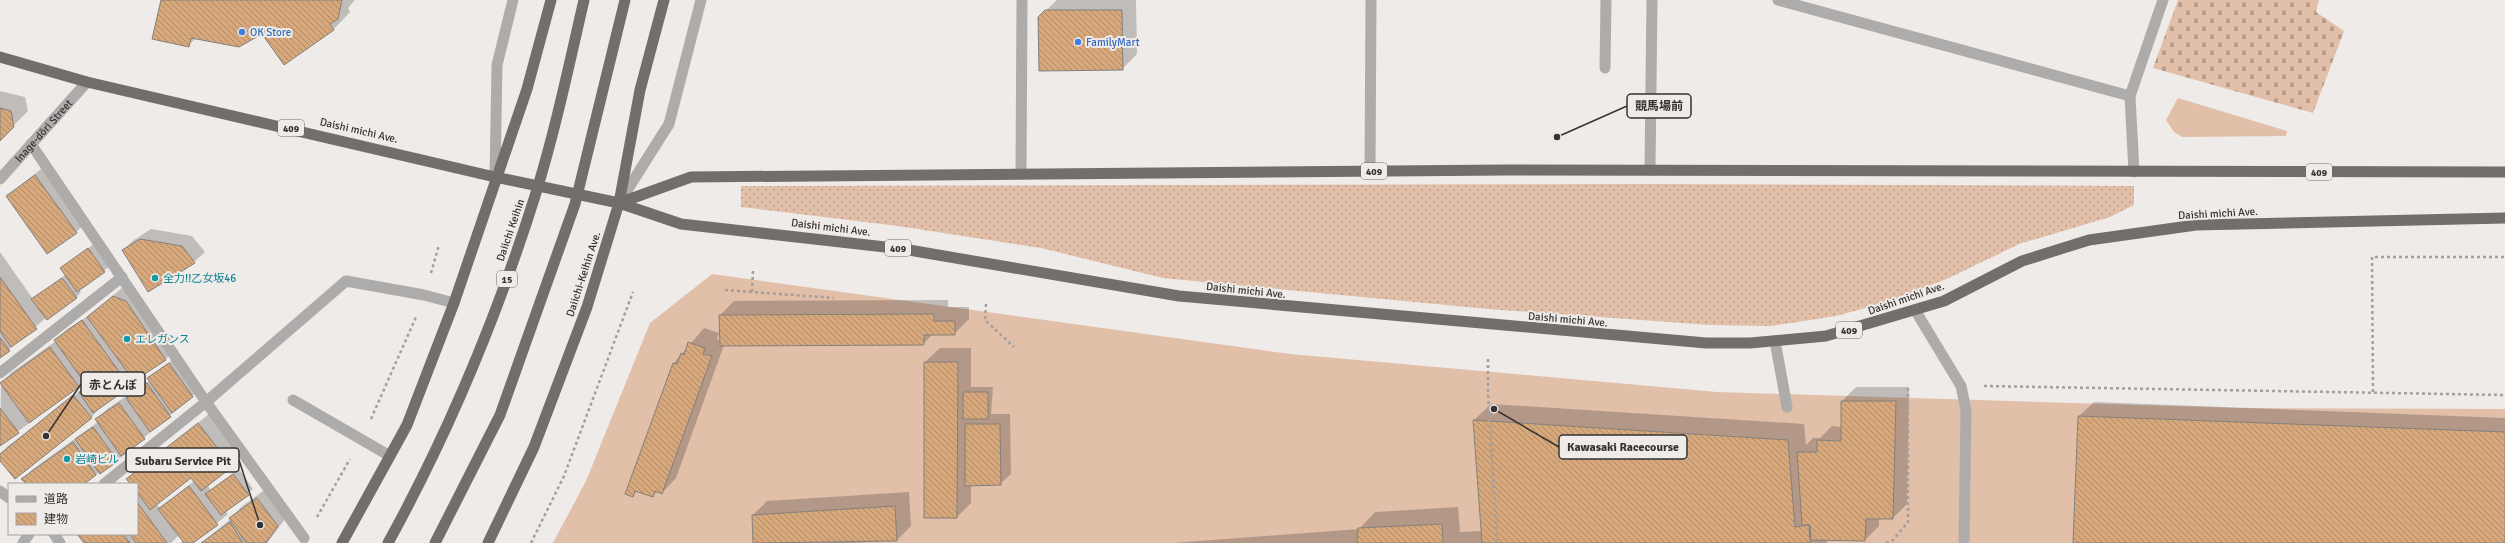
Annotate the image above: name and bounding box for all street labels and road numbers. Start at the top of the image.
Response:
street label: Inage-dōri Street [12,97,75,165]
street label: Daishi michi Ave. [318,115,399,146]
road number: 409 [278,120,304,136]
road number: 409 [1361,163,1387,179]
road number: 409 [2306,164,2332,180]
street label: Daiichi Keihin [494,197,527,263]
street label: Daishi michi Ave. [2178,205,2258,222]
street label: Daishi michi Ave. [790,216,872,239]
street label: Daiichi-Keihin Ave. [564,230,603,318]
road number: 409 [885,240,911,256]
road number: 15 [497,271,517,287]
street label: Daishi michi Ave. [1866,279,1946,318]
street label: Daishi michi Ave. [1206,280,1286,301]
street label: Daishi michi Ave. [1528,310,1608,329]
road number: 409 [1836,322,1862,338]

